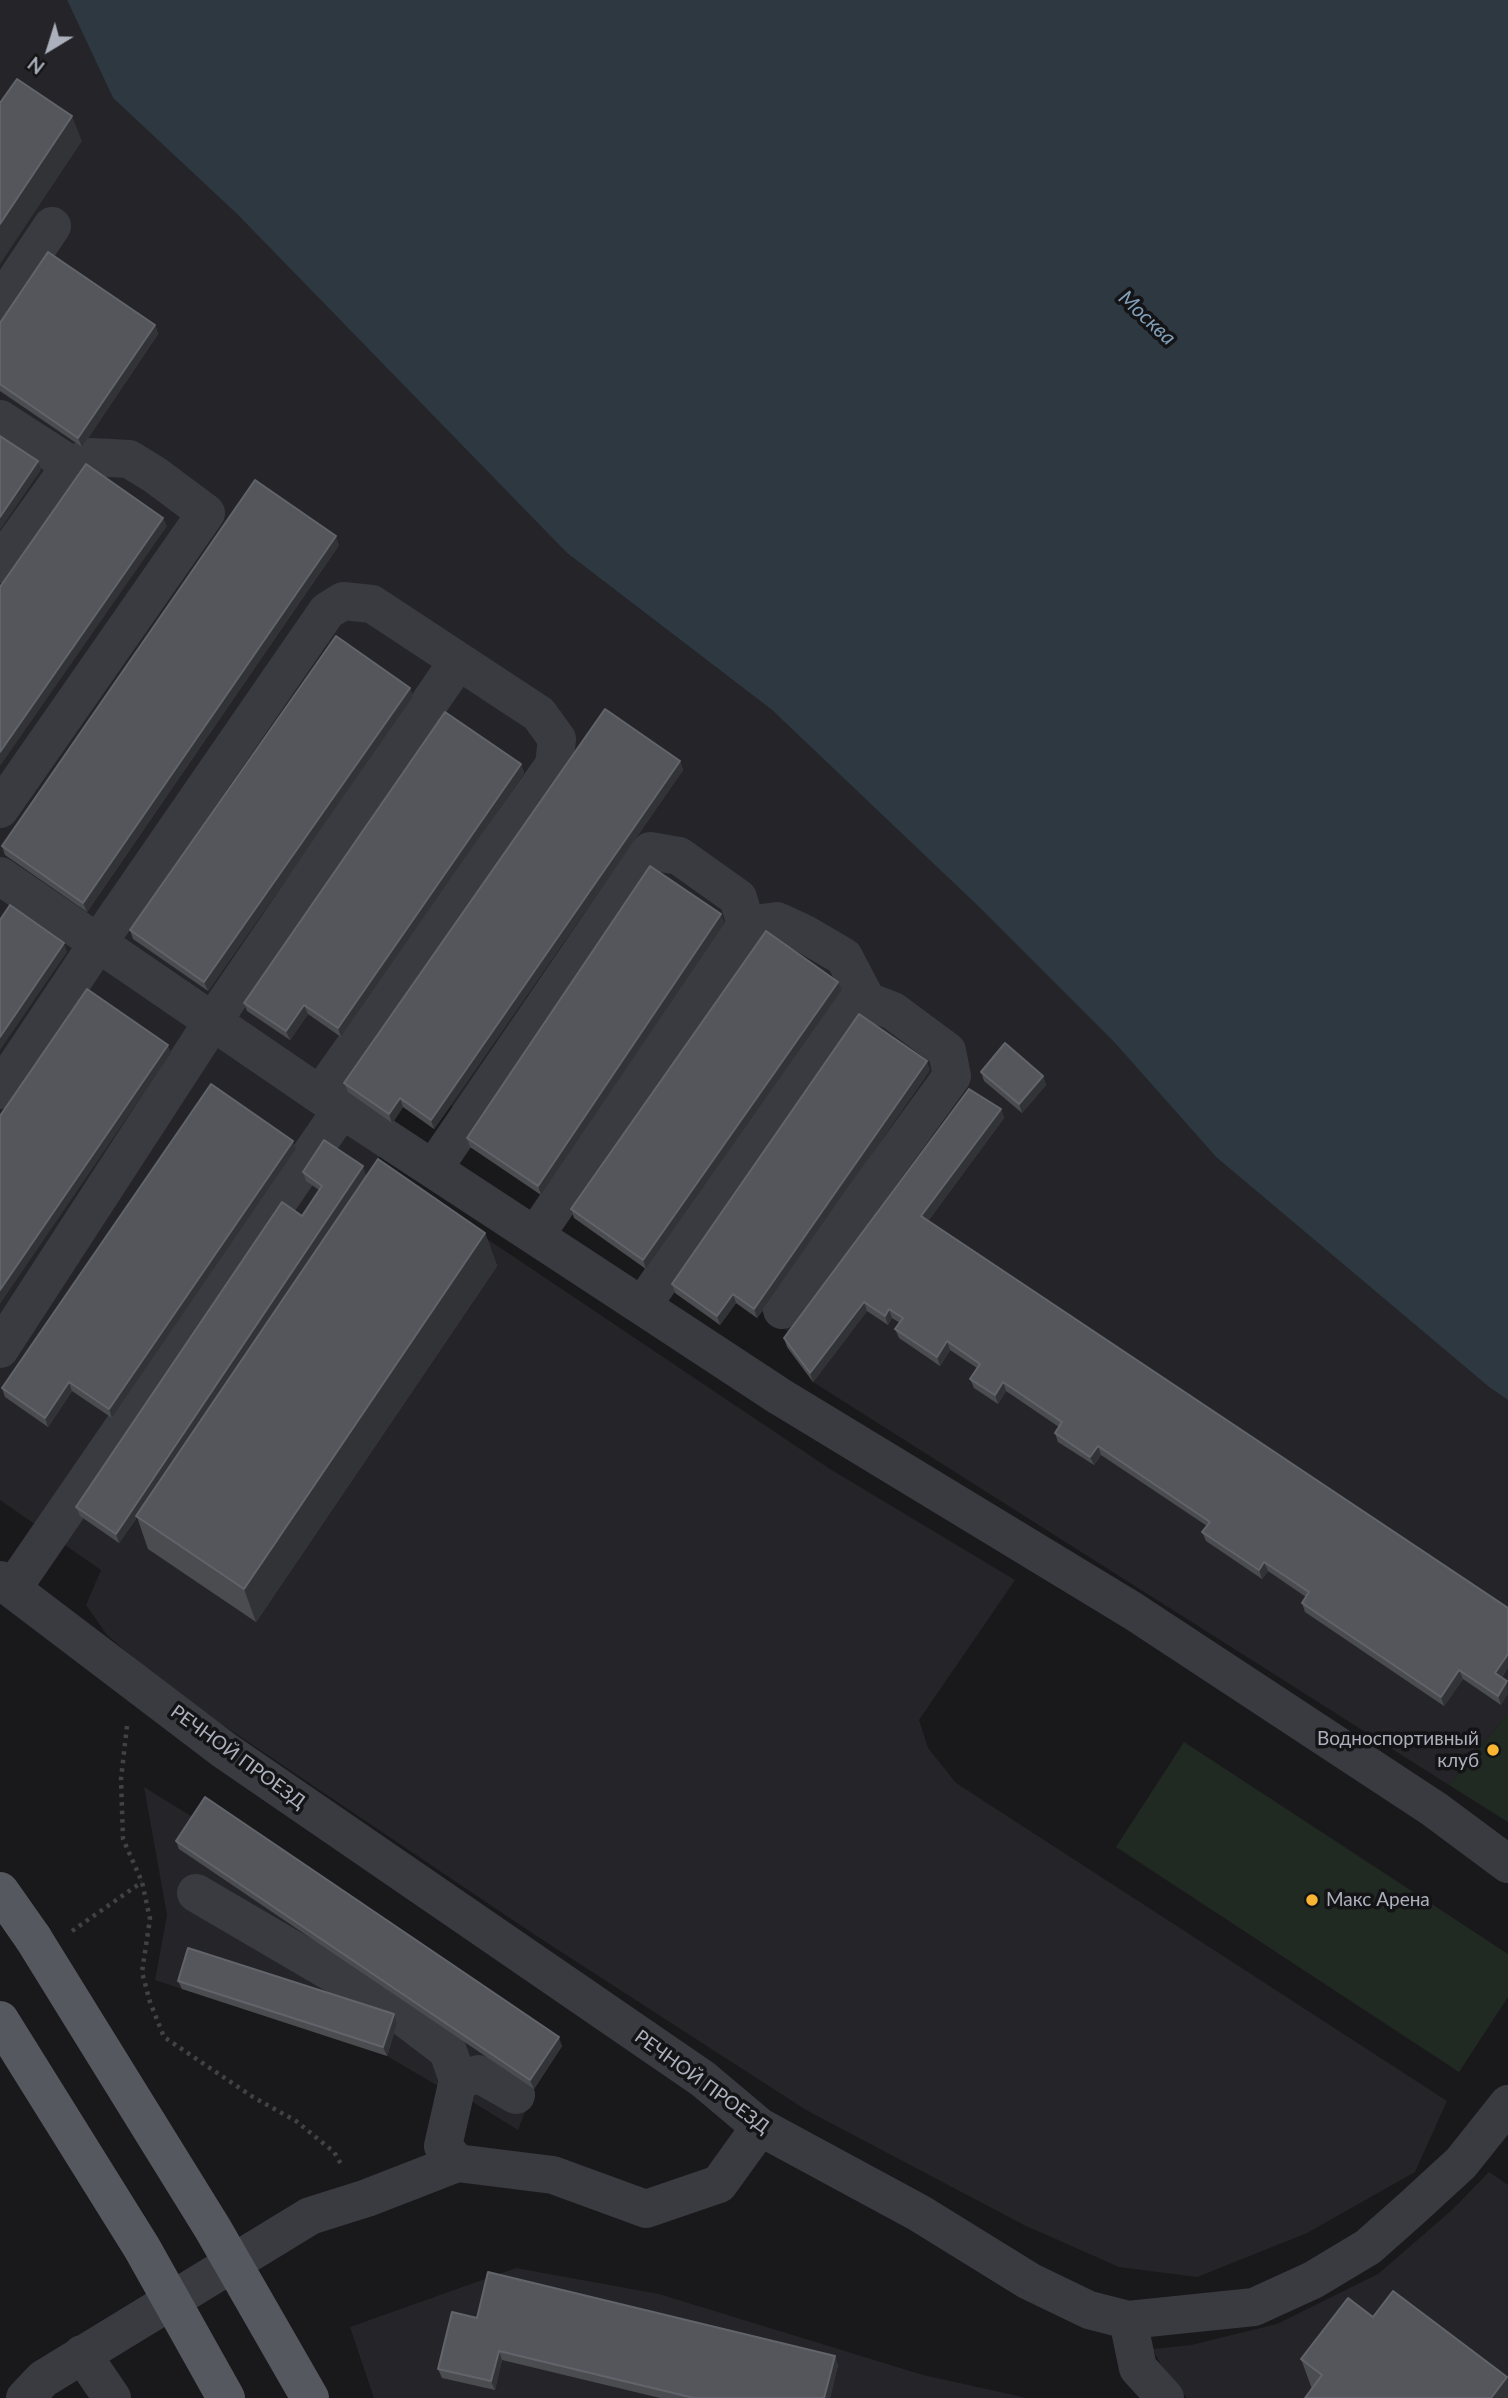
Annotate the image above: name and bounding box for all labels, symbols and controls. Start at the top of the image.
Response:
north arrow [14,14,84,84]
text: N [23,52,49,80]
water label: Москва [1113,285,1181,351]
street label: РЕЧНОЙ ПРОЕЗД [166,1700,310,1814]
place label: Водноспортивный клуб [1317,1728,1479,1772]
marker: Водноспортивный клуб [1485,1742,1501,1758]
place label: Макс Арена [1326,1889,1430,1911]
marker: Макс Арена [1304,1892,1320,1908]
street label: РЕЧНОЙ ПРОЕЗД [630,2025,774,2139]

